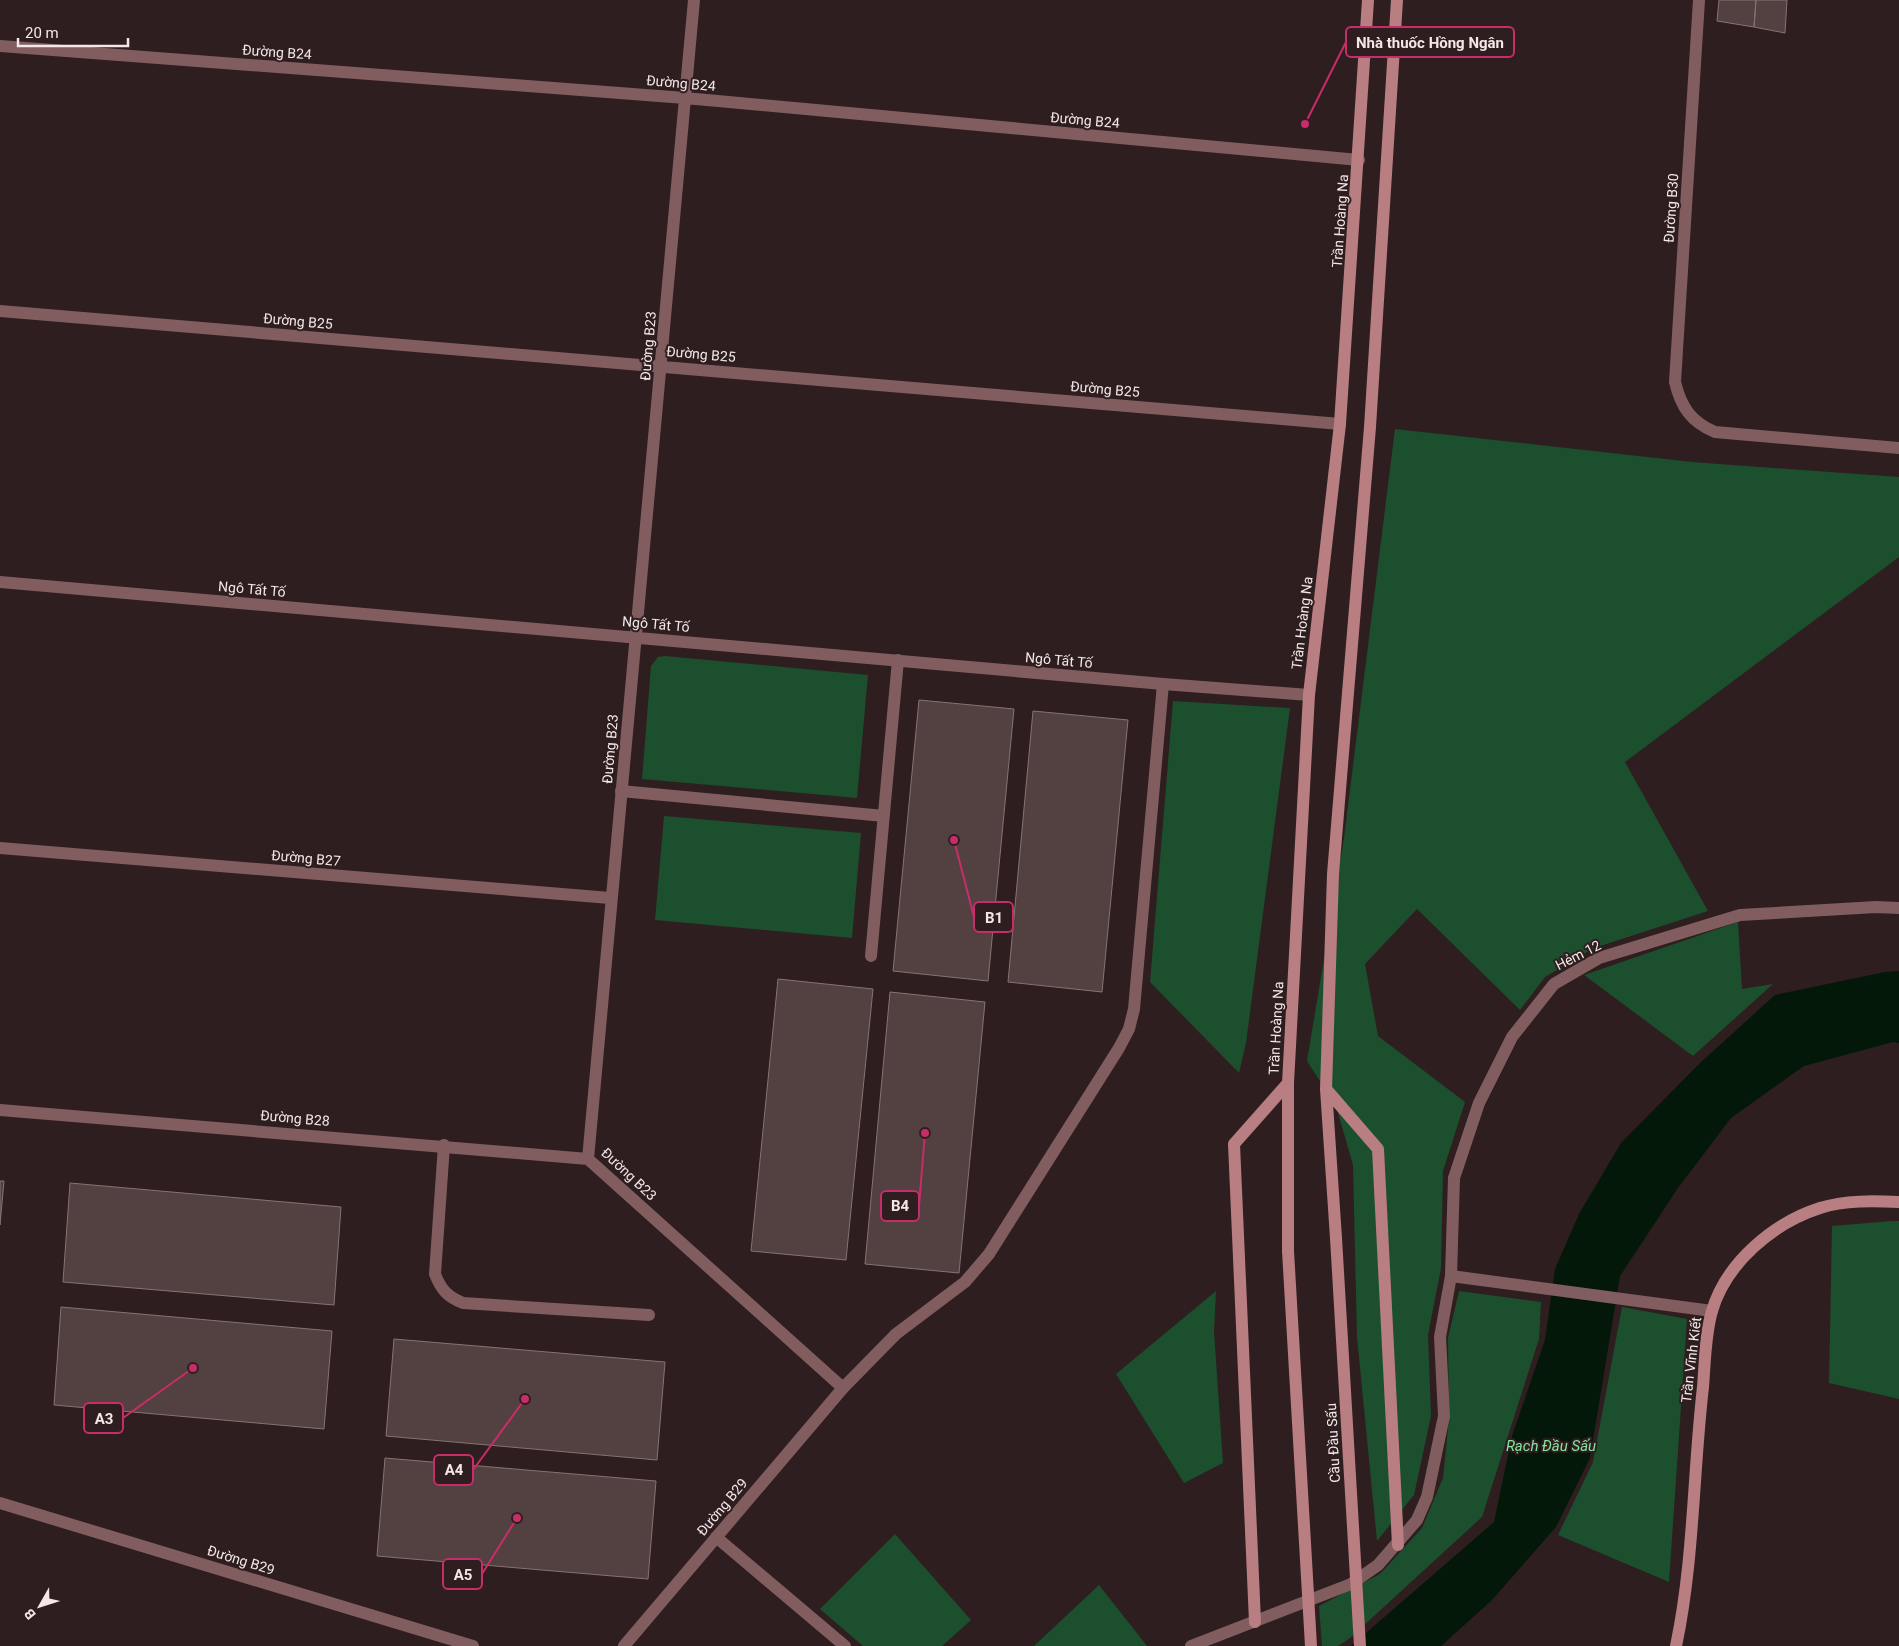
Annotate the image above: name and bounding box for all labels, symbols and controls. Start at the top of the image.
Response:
scale bar [18,15,128,47]
text: 20 m [25,24,59,42]
callout: Nhà thuốc Hồng Ngân [1346,27,1514,57]
text: Nhà thuốc Hồng Ngân [1356,34,1504,52]
street label: Đường B24 [242,42,312,62]
street label: Đường B24 [646,72,716,94]
street label: Đường B24 [1050,109,1120,131]
street label: Đường B30 [1661,173,1681,243]
street label: Trần Hoàng Na [1329,174,1351,268]
street label: Đường B25 [263,310,333,332]
street label: Đường B23 [637,311,659,381]
street label: Đường B25 [666,343,736,365]
street label: Đường B25 [1070,378,1140,400]
street label: Trần Hoàng Na [1288,576,1316,670]
street label: Ngô Tất Tố [218,578,287,600]
street label: Ngô Tất Tố [622,613,691,635]
street label: Ngô Tất Tố [1025,649,1094,671]
street label: Đường B23 [599,714,621,784]
street label: Đường B27 [271,847,341,869]
callout: B1 [974,902,1013,932]
text: B1 [985,909,1003,927]
street label: Hẻm 12 [1553,937,1604,973]
street label: Trần Hoàng Na [1266,981,1286,1075]
street label: Đường B28 [260,1107,330,1129]
street label: Đường B23 [598,1144,660,1204]
callout: B4 [881,1191,919,1221]
text: B4 [891,1197,909,1215]
street label: Trần Vĩnh Kiết [1678,1316,1704,1404]
callout: A3 [84,1403,123,1433]
street label: Cầu Đầu Sấu [1323,1403,1343,1483]
text: A3 [95,1410,113,1428]
water label: Rạch Đầu Sấu [1506,1437,1596,1455]
callout: A4 [434,1455,473,1485]
text: A4 [445,1461,464,1479]
street label: Đường B29 [694,1475,750,1539]
street label: Đường B29 [205,1542,277,1578]
callout: A5 [443,1559,482,1589]
text: A5 [454,1566,472,1584]
north arrow [15,1581,65,1631]
text: B [21,1606,39,1623]

